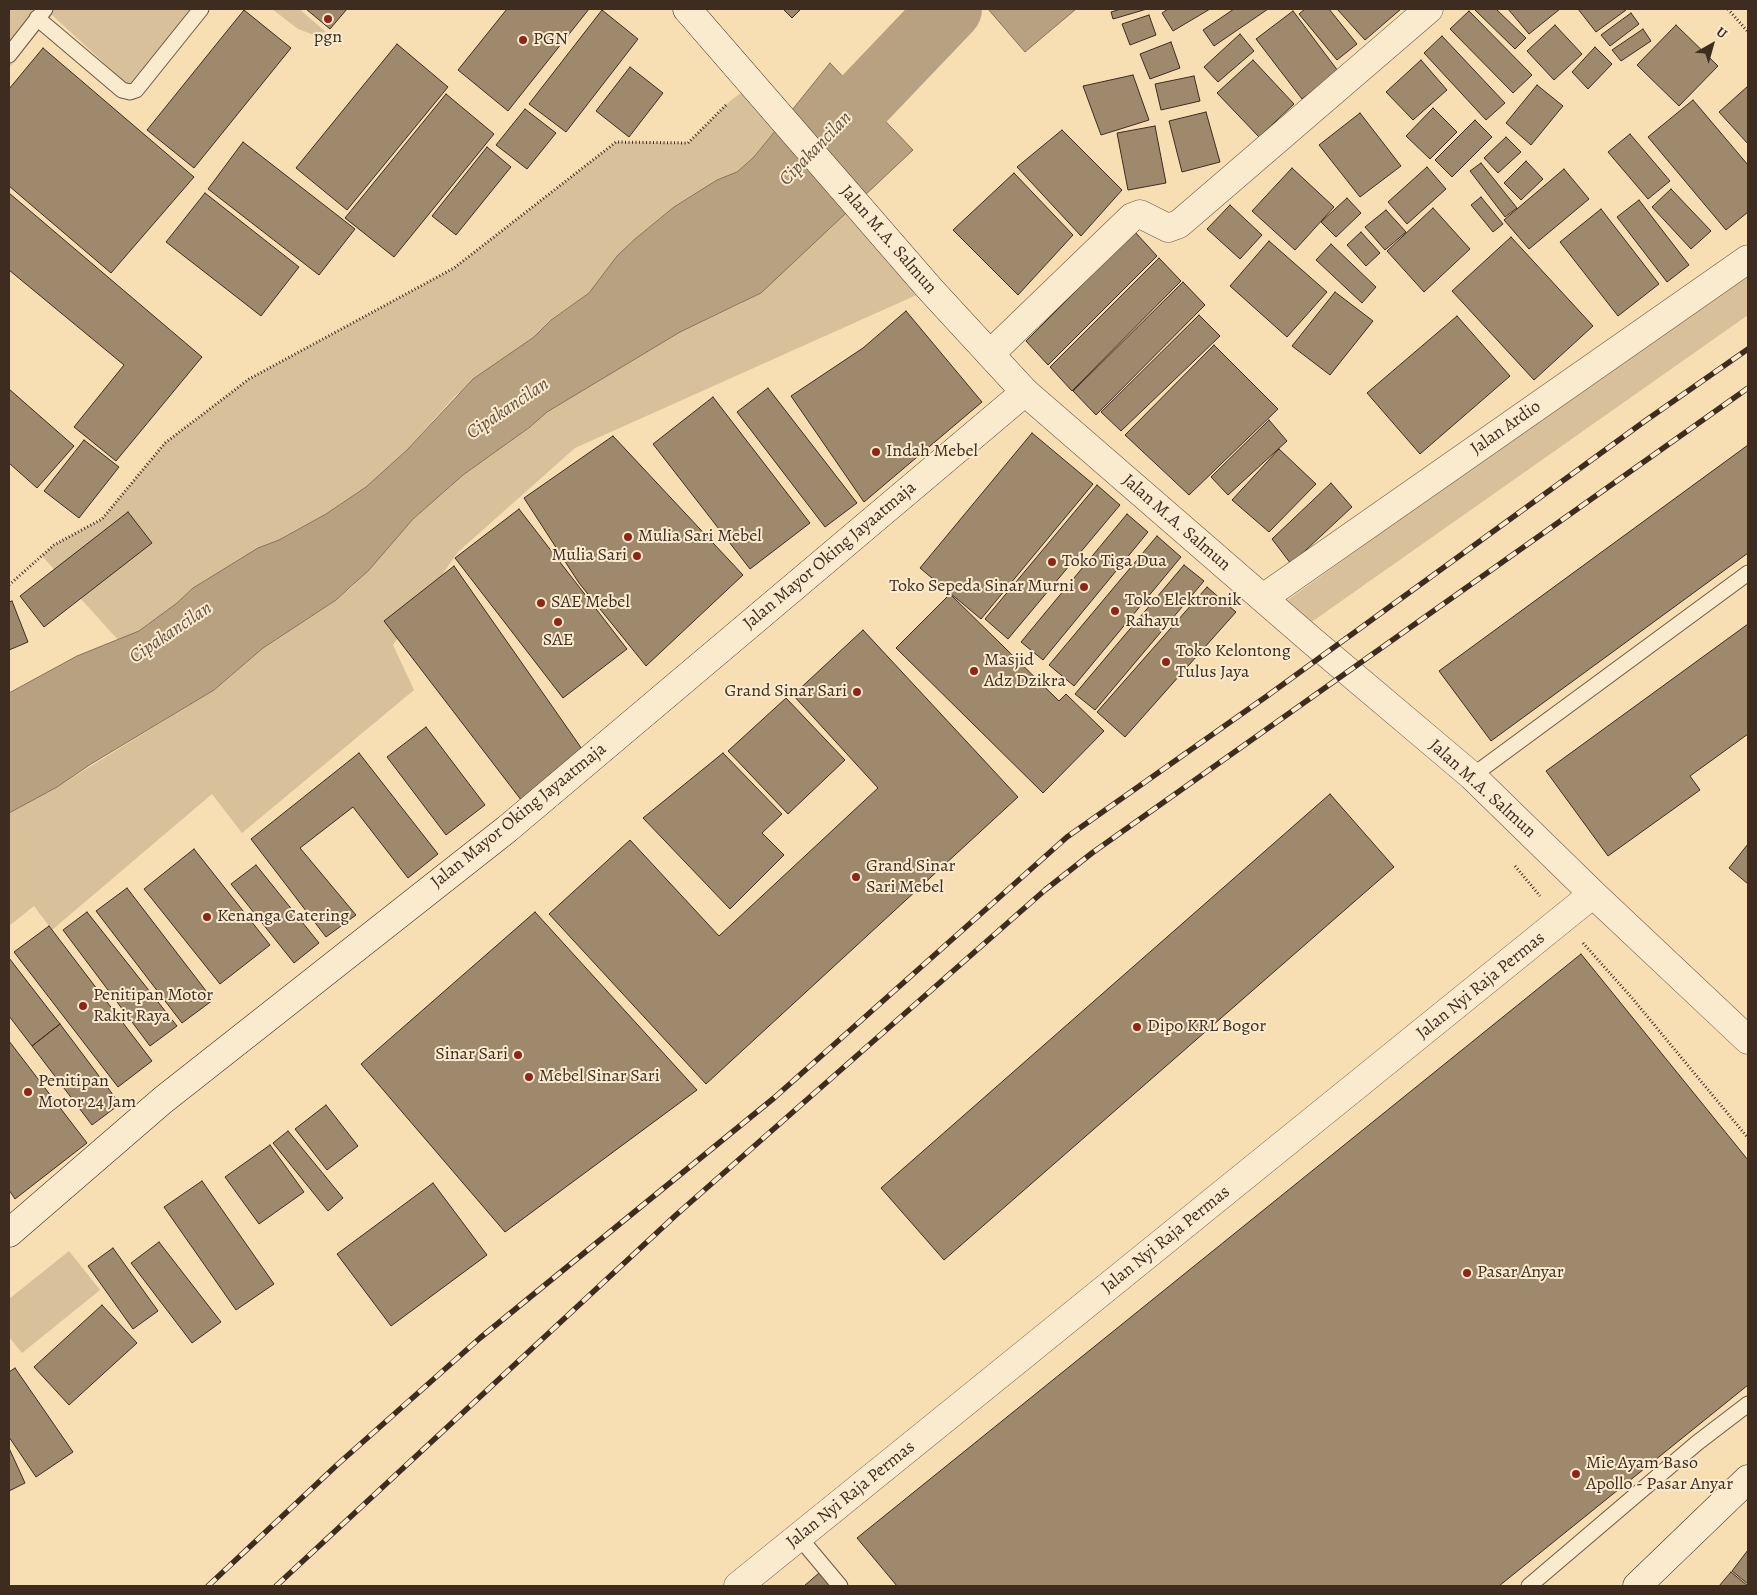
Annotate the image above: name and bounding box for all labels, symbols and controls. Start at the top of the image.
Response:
marker: pgn [322,13,334,25]
north arrow [1687,20,1737,70]
text: U [1712,22,1731,43]
place label: pgn [314,27,342,49]
place label: PGN [533,29,568,51]
marker: PGN [517,34,529,46]
water label: Cipakancilan [775,107,857,191]
street label: Jalan M.A. Salmun [835,181,941,299]
water label: Cipakancilan [462,373,554,445]
street label: Jalan Ardio [1467,396,1545,460]
place label: Indah Mebel [886,441,978,463]
marker: Indah Mebel [870,446,882,458]
street label: Jalan M.A. Salmun [1117,470,1235,576]
street label: Jalan Mayor Oking Jayaatmaja [739,477,921,635]
place label: Mulia Sari Mebel [638,526,762,548]
marker: Mulia Sari Mebel [622,531,634,543]
place label: Mulia Sari [551,545,627,567]
marker: Mulia Sari [631,550,643,562]
place label: Toko Tiga Dua [1062,551,1167,573]
marker: Toko Tiga Dua [1046,556,1058,568]
place label: Toko Sepeda Sinar Murni [889,576,1074,598]
marker: Toko Sepeda Sinar Murni [1078,581,1090,593]
place label: Toko Elektronik Rahayu [1125,590,1241,632]
place label: SAE Mebel [551,592,630,614]
water label: Cipakancilan [125,597,217,669]
marker: SAE Mebel [535,597,547,609]
marker: Toko Elektronik Rahayu [1109,605,1121,617]
marker: SAE [552,616,564,628]
place label: SAE [543,630,573,652]
place label: Toko Kelontong Tulus Jaya [1176,641,1291,684]
place label: Masjid Adz Dzikra [984,650,1066,692]
marker: Toko Kelontong Tulus Jaya [1160,656,1172,668]
marker: Masjid Adz Dzikra [968,665,980,677]
place label: Grand Sinar Sari [724,681,847,703]
marker: Grand Sinar Sari [851,686,863,698]
street label: Jalan M.A. Salmun [1424,735,1540,843]
street label: Jalan Mayor Oking Jayaatmaja [427,739,611,893]
place label: Grand Sinar Sari Mebel [866,856,955,899]
marker: Grand Sinar Sari Mebel [850,871,862,883]
place label: Kenanga Catering [217,906,349,928]
marker: Kenanga Catering [201,911,213,923]
street label: Jalan Nyi Raja Permas [1412,928,1550,1044]
place label: Penitipan Motor Rakit Raya [93,985,213,1028]
marker: Penitipan Motor Rakit Raya [77,1000,89,1012]
place label: Dipo KRL Bogor [1147,1016,1266,1038]
marker: Dipo KRL Bogor [1131,1021,1143,1033]
place label: Sinar Sari [435,1044,508,1066]
marker: Sinar Sari [512,1049,524,1061]
place label: Mebel Sinar Sari [539,1066,660,1088]
place label: Penitipan Motor 24 Jam [38,1071,136,1114]
marker: Mebel Sinar Sari [523,1071,535,1083]
marker: Penitipan Motor 24 Jam [22,1086,34,1098]
street label: Jalan Nyi Raja Permas [1097,1182,1235,1298]
place label: Pasar Anyar [1477,1262,1564,1284]
marker: Pasar Anyar [1461,1267,1473,1279]
street label: Jalan Nyi Raja Permas [782,1437,920,1553]
place label: Mie Ayam Baso Apollo - Pasar Anyar [1586,1453,1733,1496]
marker: Mie Ayam Baso Apollo - Pasar Anyar [1570,1468,1582,1480]

